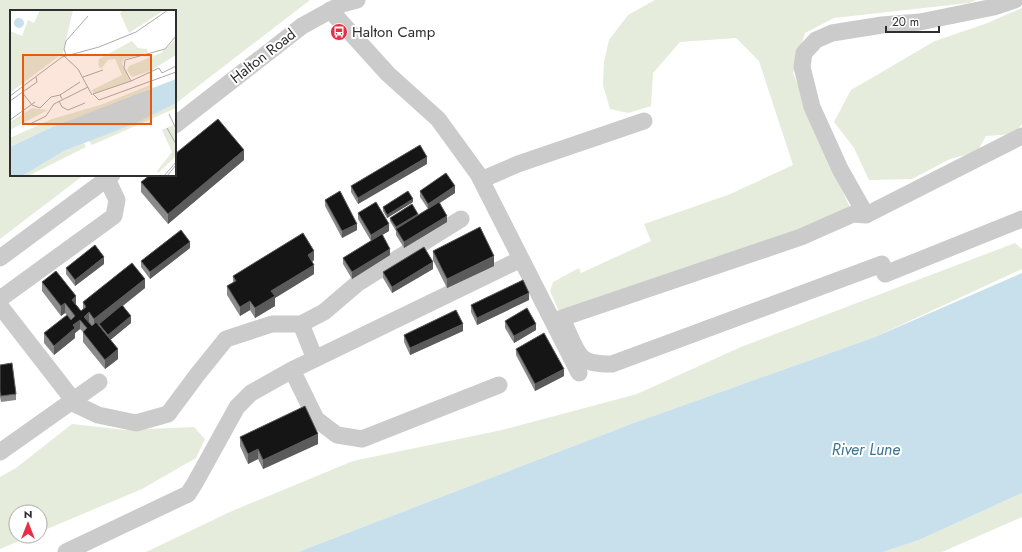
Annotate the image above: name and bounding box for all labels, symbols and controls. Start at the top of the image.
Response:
scale bar [886,8,939,34]
inset map [10,10,176,176]
text: 20 m [892,13,919,31]
place label: Halton Camp [352,21,436,43]
bus stop icon: Halton Camp [329,22,349,42]
street label: Halton Road [226,23,300,89]
water label: River Lune [832,438,900,461]
north arrow [8,504,48,544]
text: N [24,506,32,522]

